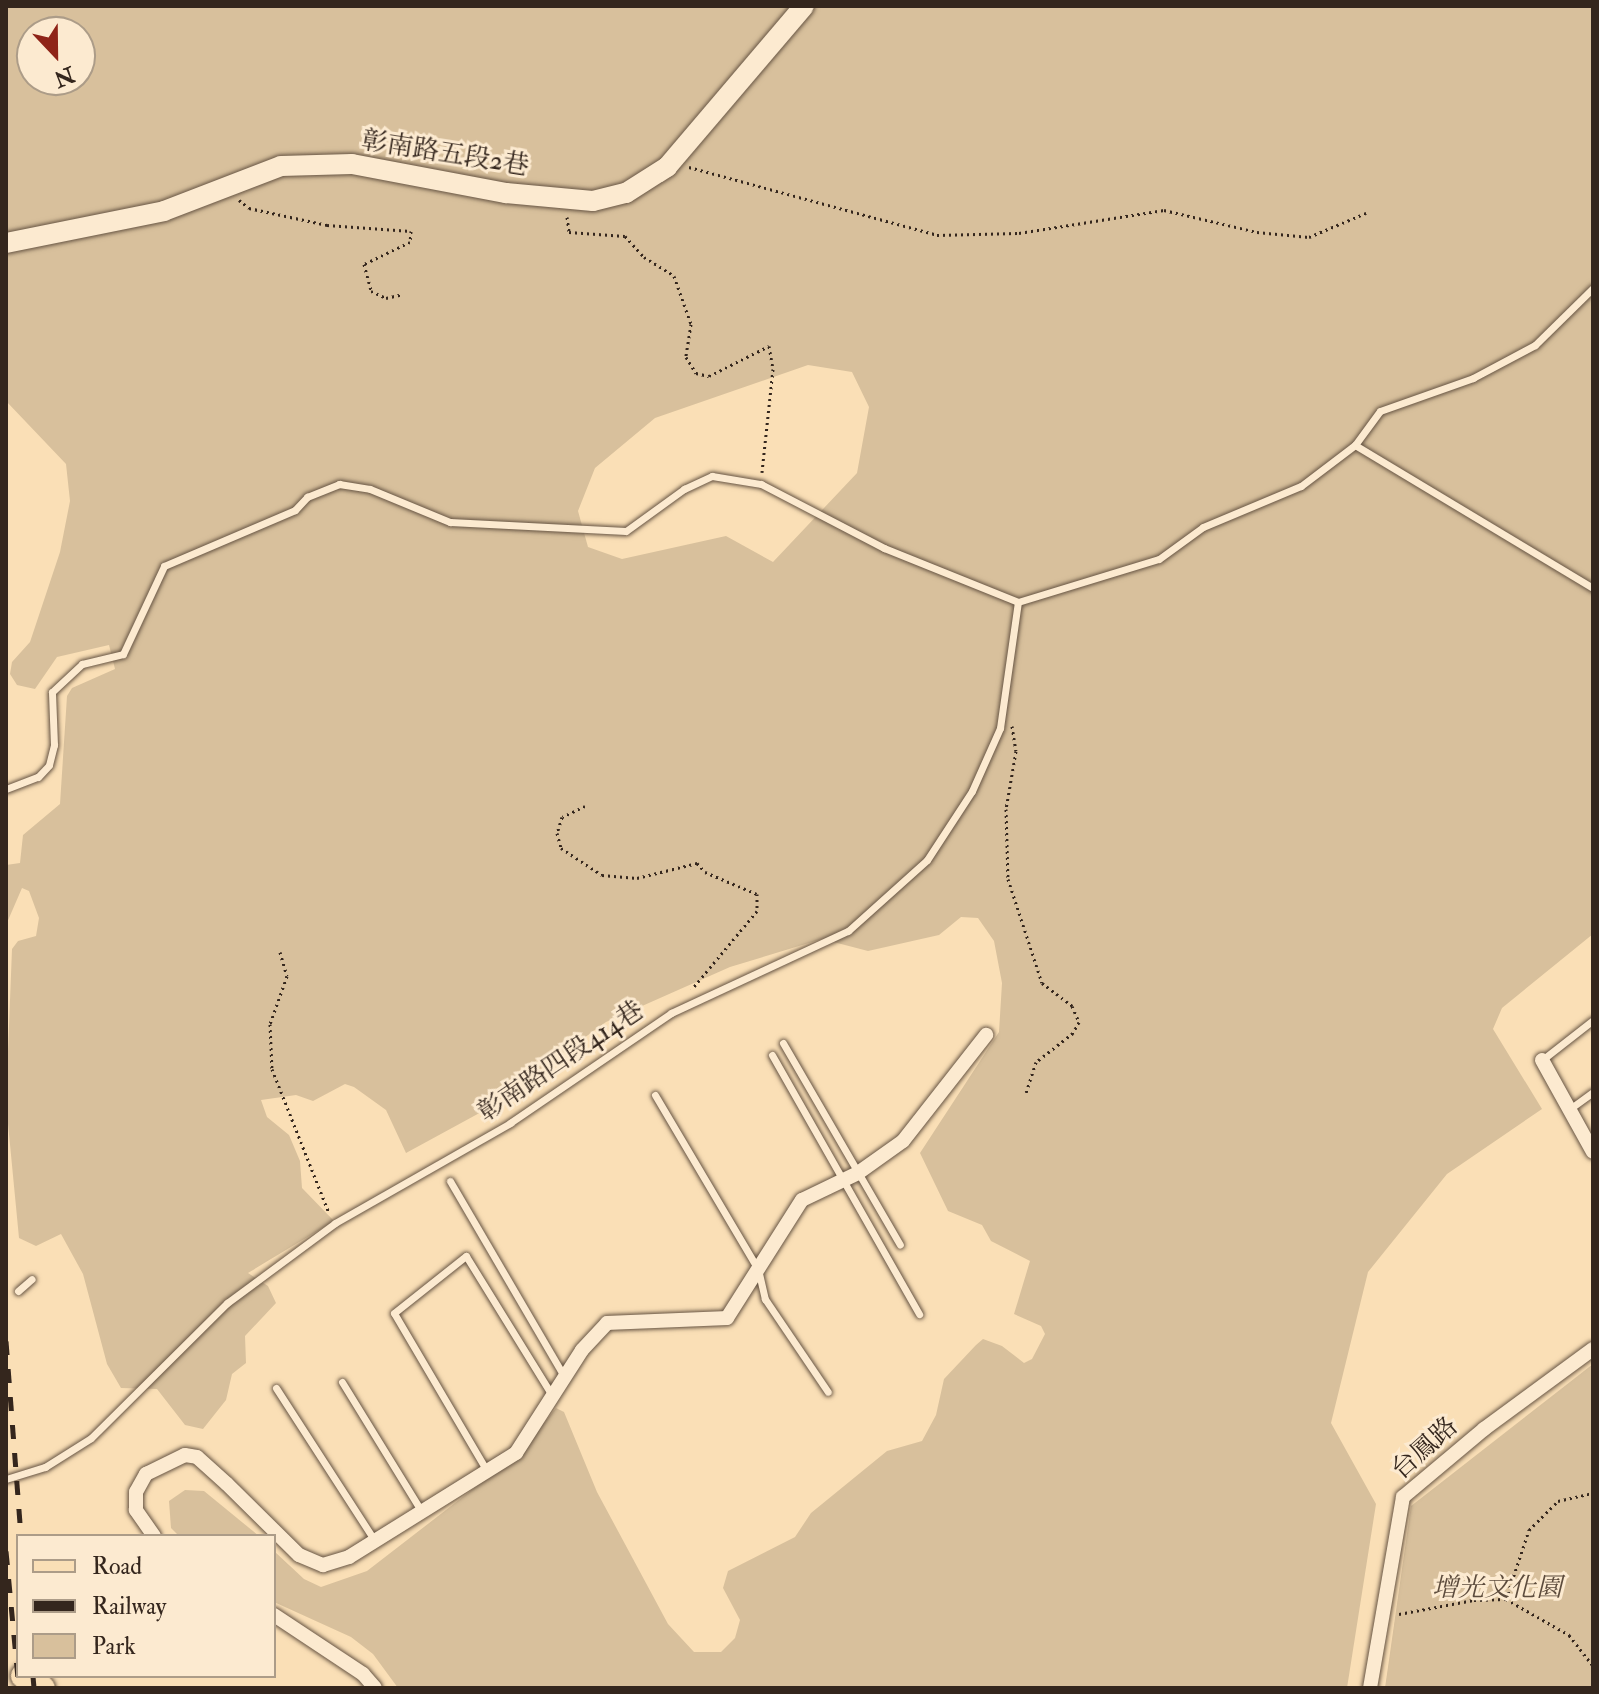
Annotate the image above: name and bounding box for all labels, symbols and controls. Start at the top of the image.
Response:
north arrow [16,16,96,96]
text: N [50,60,79,93]
street label: 彰南路五段2巷 [359,125,531,183]
street label: 彰南路四段414巷 [472,995,650,1129]
street label: 台鳳路 [1386,1411,1464,1487]
legend [16,1534,276,1678]
text: Road [92,1551,142,1582]
park label: 增光文化園 [1432,1573,1562,1605]
text: Railway [92,1591,166,1622]
text: Park [92,1631,136,1662]

